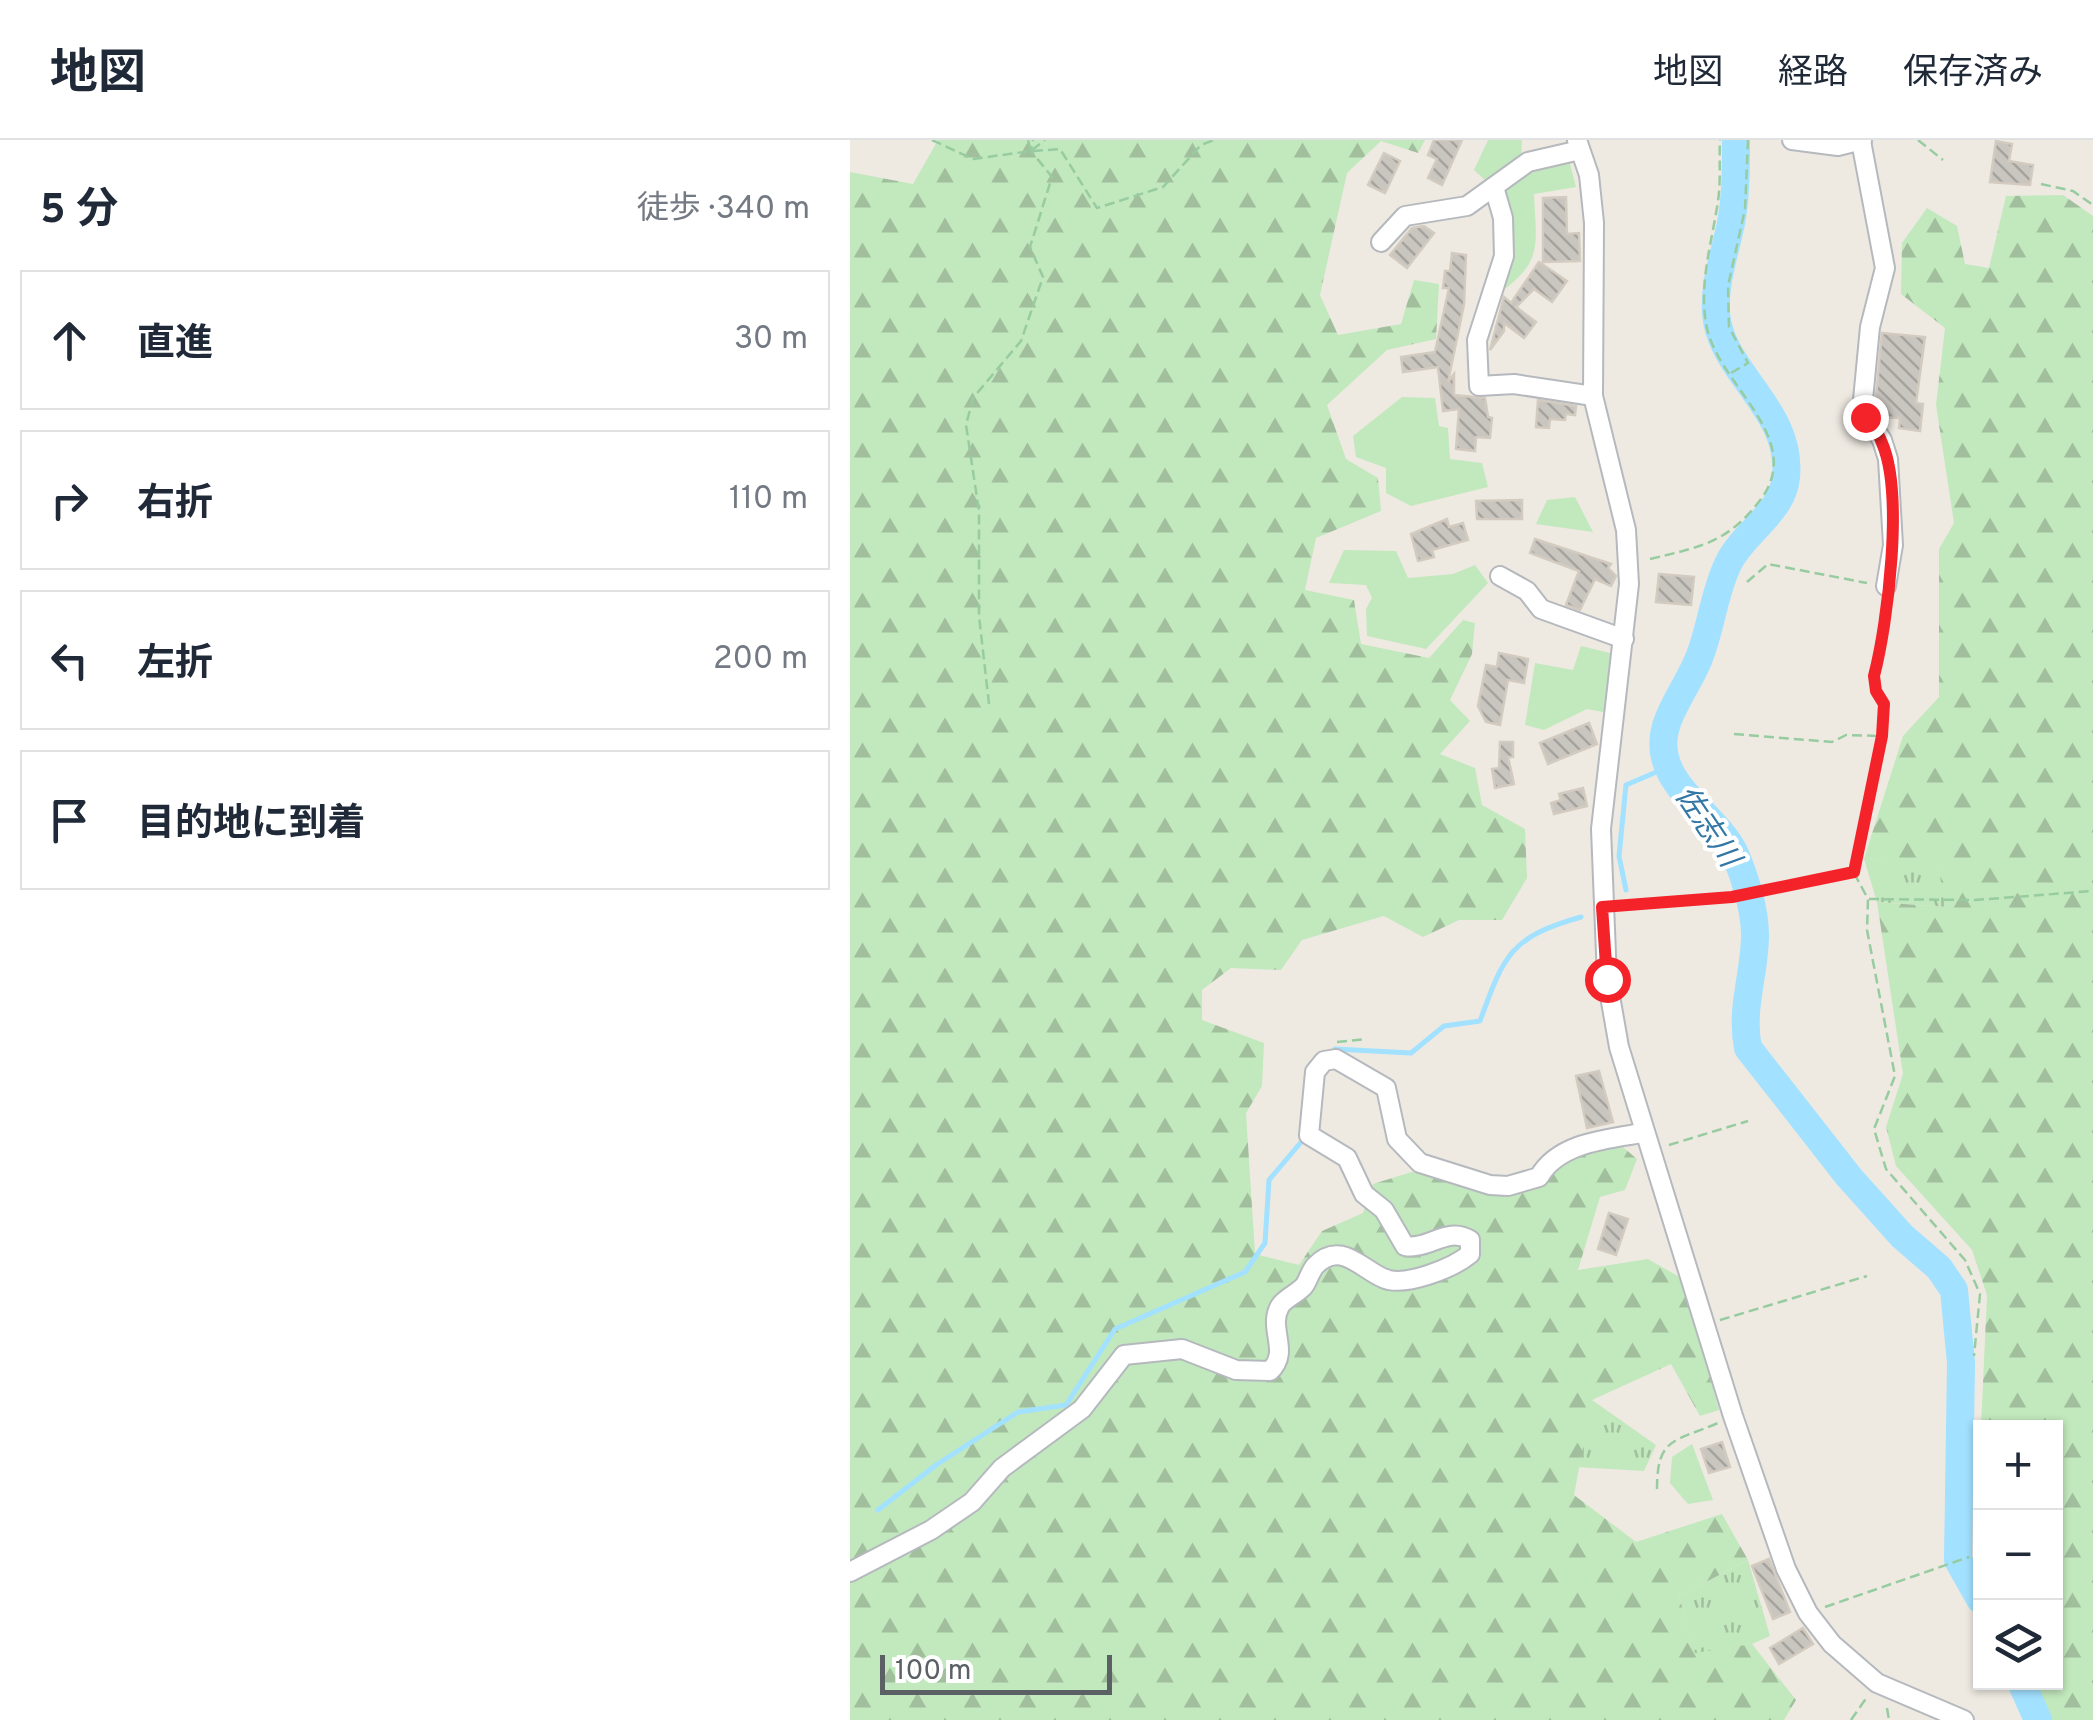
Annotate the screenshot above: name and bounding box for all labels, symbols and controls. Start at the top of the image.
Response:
text: 地図 [50,46,146,106]
text: 地図 [1653,52,1723,96]
text: 経路 [1778,52,1848,96]
text: 保存済み [1903,52,2043,96]
text: 5 分 [40,185,118,238]
text: 徒歩 · 340 m [637,190,810,230]
icon: ahead [42,313,97,368]
text: 30 m [734,320,808,360]
text: 直進 [137,321,213,370]
route end [1843,395,1889,441]
icon: right [42,473,97,528]
text: 110 m [729,480,808,520]
text: 右折 [137,481,213,530]
icon: left [42,633,97,688]
text: 200 m [713,640,808,680]
text: 左折 [137,641,213,690]
water label: 佐志川 [1665,780,1748,878]
icon: arrive [42,793,97,848]
text: 目的地に到着 [137,801,365,850]
route start [1585,957,1631,1003]
map controls [1973,1420,2063,1690]
button: + [1973,1420,2063,1510]
button: − [1973,1510,2063,1600]
button: layers [1973,1600,2063,1690]
scale bar [880,1650,1112,1694]
text: 100 m [895,1654,971,1690]

